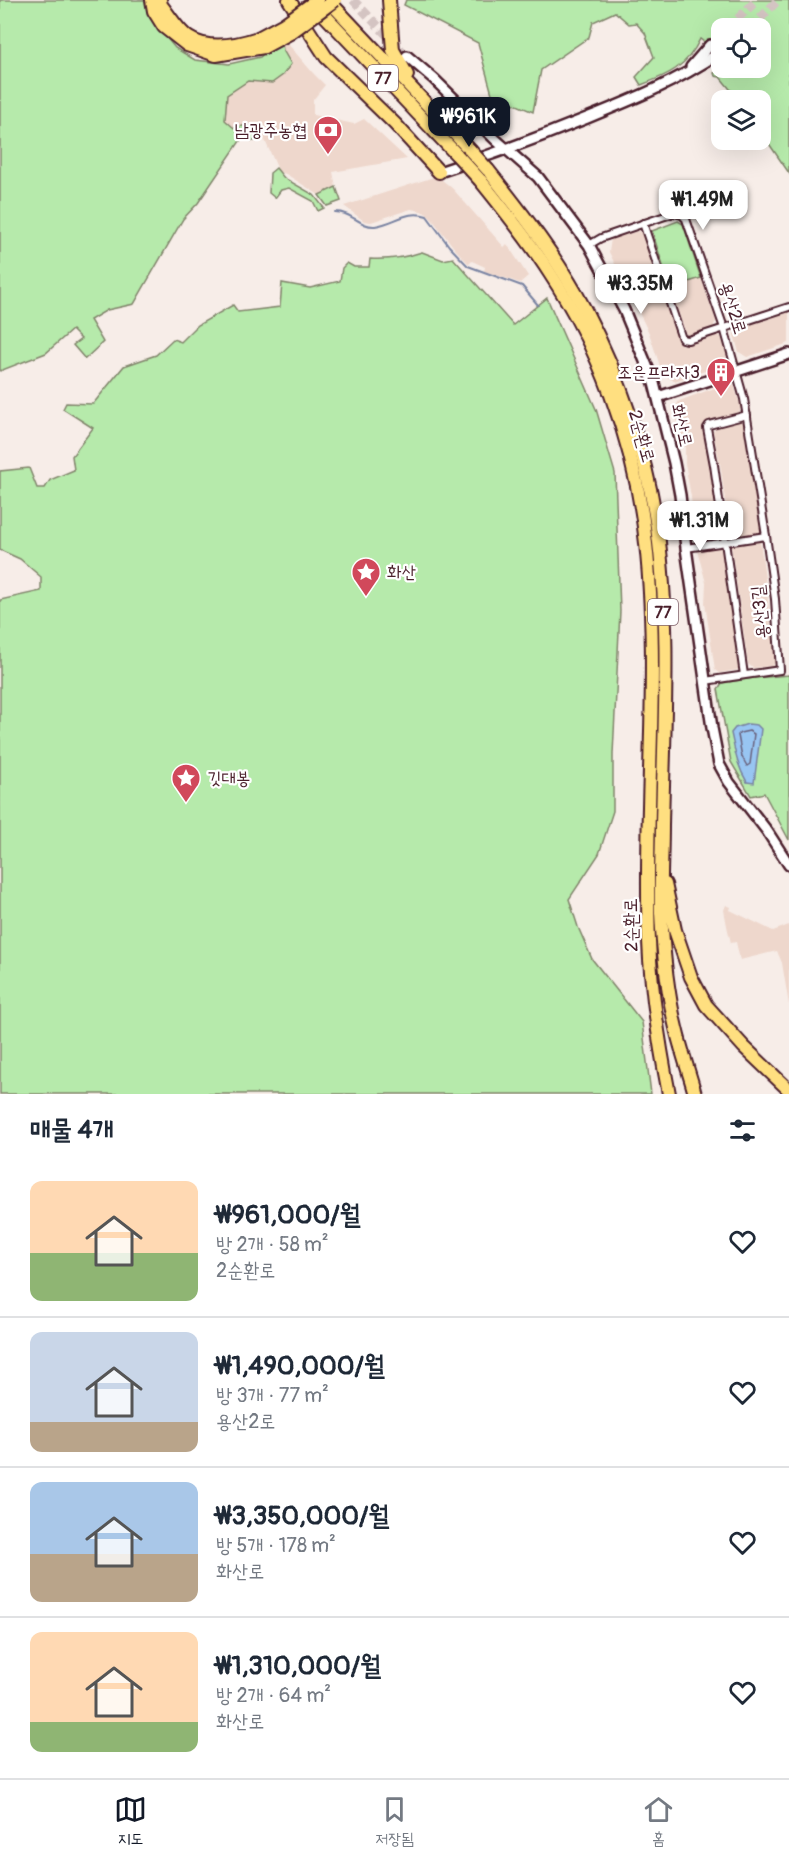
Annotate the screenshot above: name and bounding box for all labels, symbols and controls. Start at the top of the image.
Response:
map controls [711,18,771,150]
button: locate [711,18,771,78]
road number: 77 [368,65,398,91]
button: layers [711,90,771,150]
pin: ₩961K [427,97,511,148]
text: ₩961K [442,104,496,129]
bank icon: 남광주농협 [312,114,344,156]
place label: 남광주농협 [235,119,307,142]
pin: ₩1.49M [654,180,752,231]
text: ₩1.49M [673,187,733,212]
pin: ₩3.35M [592,264,690,315]
text: ₩3.35M [609,271,673,296]
street label: 용산2로 [713,279,752,337]
building icon: 조은프라자3 [705,356,737,398]
place label: 조은프라자3 [618,361,700,384]
street label: 화산로 [665,401,698,449]
street label: 2순환로 [623,407,660,465]
pin: ₩1.31M [651,501,749,552]
text: ₩1.31M [671,508,729,533]
place icon: 화산 [350,556,382,598]
place label: 화산 [387,561,416,584]
street label: 용산3길 [746,584,775,640]
road number: 77 [648,599,678,625]
place icon: 깃대봉 [170,762,202,804]
place label: 깃대봉 [207,767,250,790]
street label: 2순환로 [620,898,643,952]
text: 매물 4개 [30,1114,114,1146]
icon: filters [726,1114,759,1147]
text: ₩961,000/월 [216,1199,360,1231]
icon: home [78,1205,150,1277]
icon: heart [726,1225,759,1258]
text: 방 2개 · 58 m² [216,1232,329,1257]
text: 2순환로 [216,1258,275,1283]
text: ₩1,490,000/월 [216,1350,385,1382]
icon: home [78,1356,150,1428]
icon: heart [726,1376,759,1409]
text: 방 3개 · 77 m² [216,1383,329,1408]
text: 용산2로 [216,1409,275,1434]
text: ₩3,350,000/월 [216,1500,389,1532]
icon: home [78,1506,150,1578]
icon: heart [726,1526,759,1559]
text: 방 5개 · 178 m² [216,1533,336,1558]
text: 화산로 [216,1559,264,1584]
text: ₩1,310,000/월 [216,1650,381,1682]
icon: home [78,1656,150,1728]
icon: heart [726,1676,759,1709]
text: 방 2개 · 64 m² [216,1683,331,1708]
text: 화산로 [216,1709,264,1734]
tab: 지도 [114,1793,147,1849]
tab: 저장됨 [375,1793,414,1849]
tab: 홈 [642,1793,675,1849]

